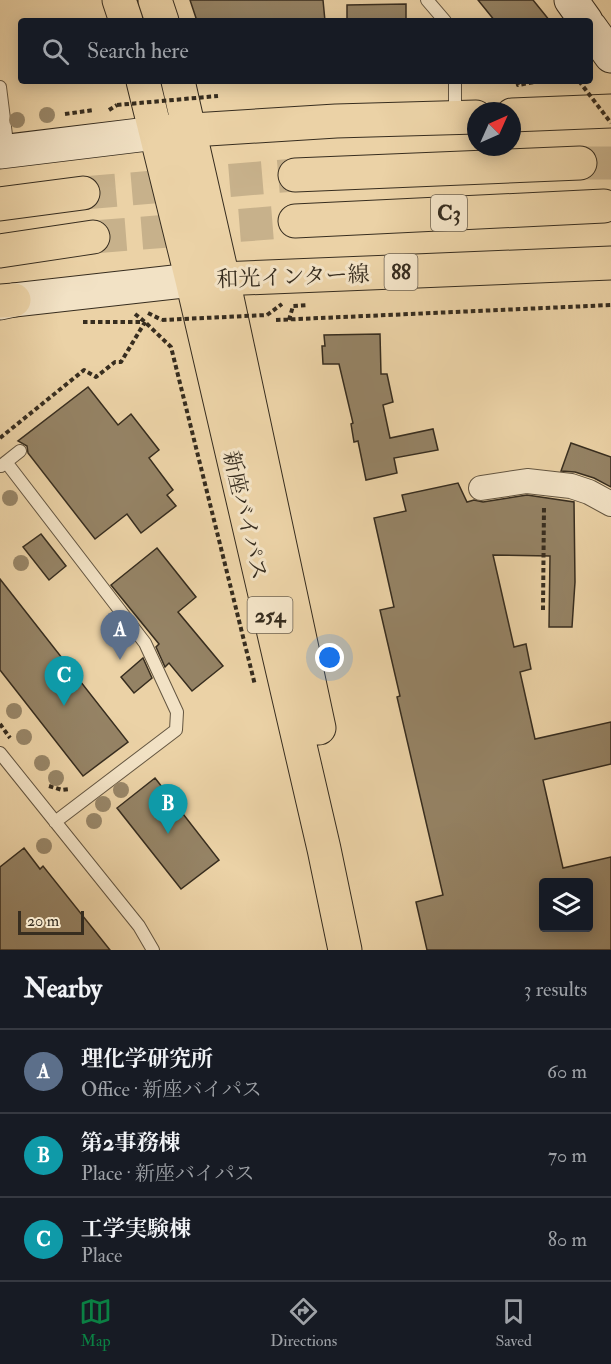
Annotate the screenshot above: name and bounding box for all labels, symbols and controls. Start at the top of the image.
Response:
search box [18,18,593,84]
icon: search [39,35,72,68]
text: Search here [87,37,189,65]
north arrow [467,102,521,156]
road number: C3 [431,195,467,231]
road number: 88 [384,254,418,290]
street label: 和光インター線 [216,260,370,294]
street label: 新座バイパス [217,448,273,582]
road number: 254 [248,597,292,633]
pin: A [100,610,140,660]
your location [315,643,344,672]
pin: C [44,656,84,706]
pin: B [148,784,188,834]
map controls [539,878,593,932]
button: layers [539,878,593,932]
scale bar [18,908,84,936]
text: 20 m [27,911,59,931]
text: Nearby [24,973,102,1005]
text: 3 results [524,977,587,1002]
text: 理化学研究所 [81,1045,213,1073]
text: A [37,1059,50,1084]
text: 60 m [547,1059,587,1084]
text: Office · 新座バイパス [81,1077,262,1102]
text: 第2事務棟 [81,1129,180,1157]
text: B [37,1143,50,1168]
text: 70 m [548,1143,587,1168]
text: Place · 新座バイパス [81,1161,254,1186]
text: 工学実験棟 [81,1215,191,1243]
text: C [36,1227,51,1252]
text: 80 m [548,1227,587,1252]
text: Place [81,1243,122,1268]
tab: Map [79,1295,112,1351]
tab: Directions [270,1295,337,1351]
tab: Saved [495,1295,532,1351]

